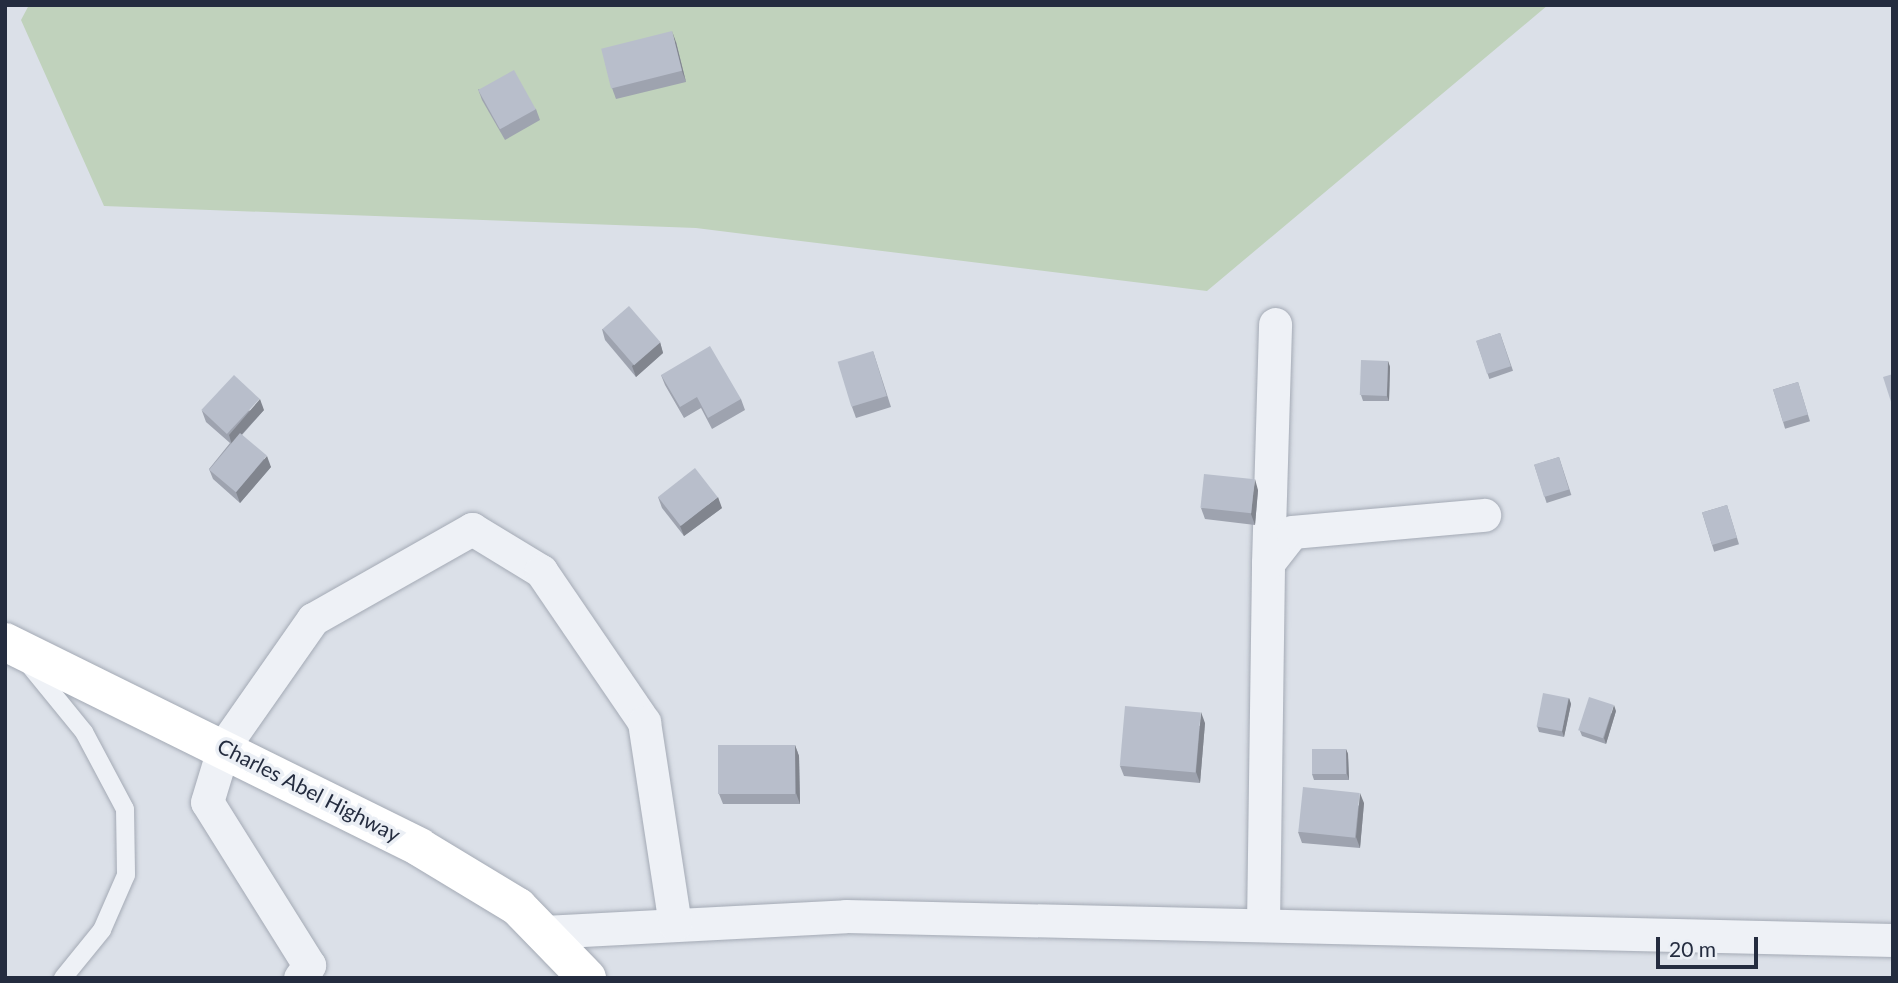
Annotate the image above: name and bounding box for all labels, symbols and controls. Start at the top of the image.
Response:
street label: Charles Abel Highway [213,733,405,847]
scale bar [1660,923,1762,967]
text: 20 m [1669,936,1716,961]

